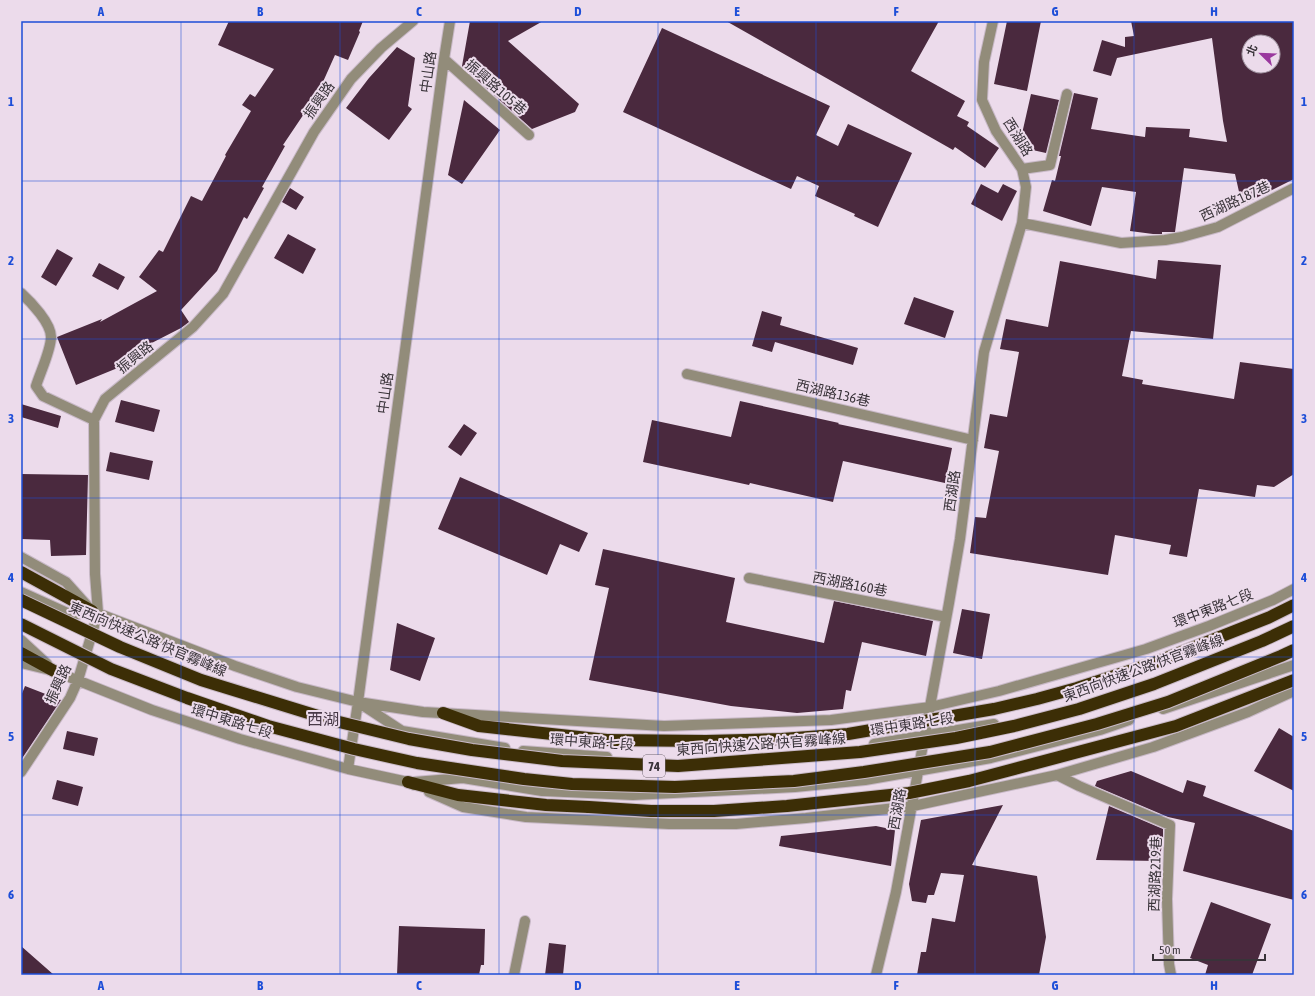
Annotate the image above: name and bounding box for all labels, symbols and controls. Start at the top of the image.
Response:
text: A [97,4,105,19]
text: B [257,4,264,19]
text: C [416,4,422,19]
text: D [574,4,582,19]
text: E [734,4,740,19]
text: F [893,4,899,19]
text: G [1052,4,1059,19]
text: H [1210,4,1218,19]
north arrow [1241,34,1281,74]
text: 北 [1244,43,1259,57]
street label: 中山路 [417,50,439,94]
street label: 振興路105巷 [462,56,530,118]
street label: 振興路 [300,78,338,122]
text: 1 [8,94,14,109]
text: 1 [1301,94,1307,109]
street label: 西湖路 [1000,115,1036,159]
street label: 西湖路187巷 [1197,178,1273,224]
text: 2 [8,253,14,268]
text: 2 [1301,253,1307,268]
street label: 振興路 [114,338,156,376]
street label: 中山路 [374,371,396,415]
street label: 西湖路136巷 [794,377,872,409]
text: 3 [8,411,14,426]
text: 3 [1301,411,1307,426]
street label: 西湖路 [941,469,963,513]
street label: 西湖路160巷 [811,569,889,599]
text: 4 [7,570,14,585]
text: 4 [1300,570,1307,585]
street label: 環中東路七段 [1171,585,1255,631]
street label: 東西向快速公路 快官霧峰線 [67,598,229,680]
street label: 東西向快速公路 快官霧峰線 [1060,631,1226,705]
street label: 振興路 [42,662,74,706]
street label: 環中東路七段 [189,701,275,741]
district label: 西湖 [307,710,339,728]
street label: 環中東路七段 [869,710,955,738]
text: 5 [8,729,14,744]
text: 5 [1301,729,1307,744]
street label: 東西向快速公路 快官霧峰線 [676,730,846,758]
street label: 環中東路七段 [550,731,634,753]
road number: 74 [643,755,665,777]
street label: 西湖路 [885,787,909,831]
street label: 西湖路219巷 [1146,836,1164,912]
text: 6 [8,887,14,902]
text: 6 [1301,887,1307,902]
scale bar [1153,936,1265,962]
text: 50 m [1159,943,1181,957]
text: A [97,978,105,993]
text: B [257,978,264,993]
text: C [416,978,422,993]
text: D [574,978,582,993]
text: E [734,978,740,993]
text: F [893,978,899,993]
text: G [1052,978,1059,993]
text: H [1210,978,1218,993]

